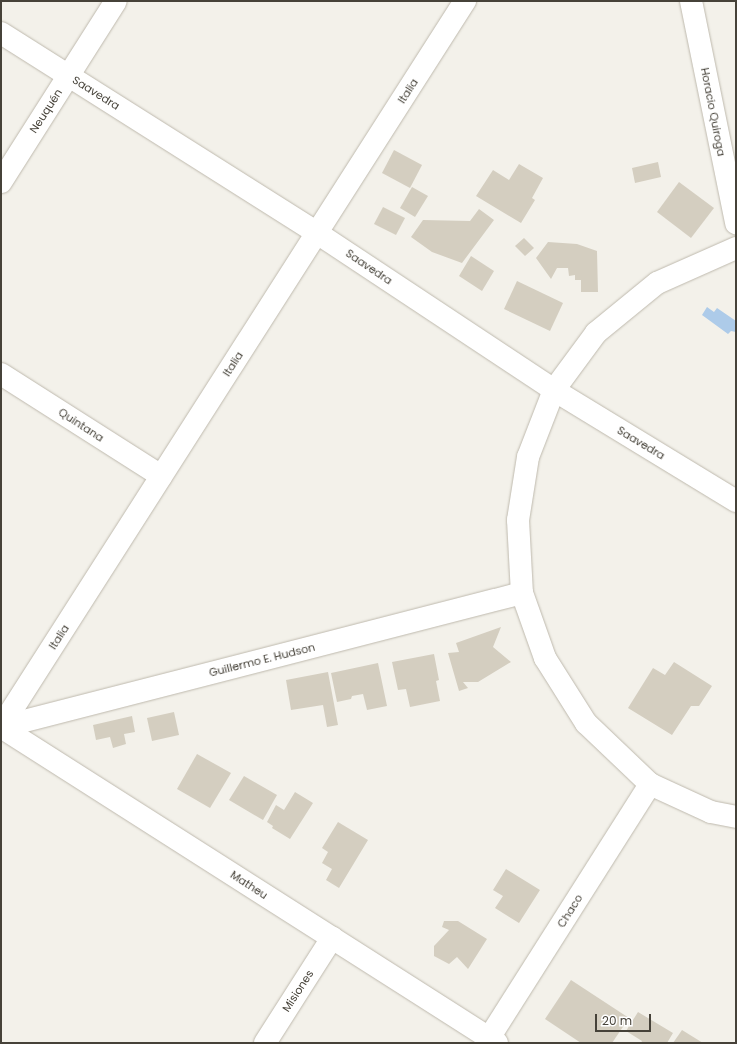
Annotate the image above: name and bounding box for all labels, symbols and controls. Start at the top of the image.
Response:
street label: Horacio Quiroga [698,67,728,157]
street label: Saavedra [70,73,122,113]
street label: Italia [395,76,421,106]
street label: Neuquén [27,86,65,136]
street label: Saavedra [343,247,395,287]
street label: Italia [220,349,246,379]
street label: Quintana [56,405,106,445]
street label: Saavedra [615,424,667,462]
street label: Italia [46,622,72,652]
street label: Guillermo E. Hudson [208,640,316,680]
street label: Matheu [228,868,270,902]
street label: Chaco [555,892,585,930]
street label: Misiones [280,968,316,1014]
scale bar [597,1006,653,1032]
text: 20 m [602,1012,632,1029]

